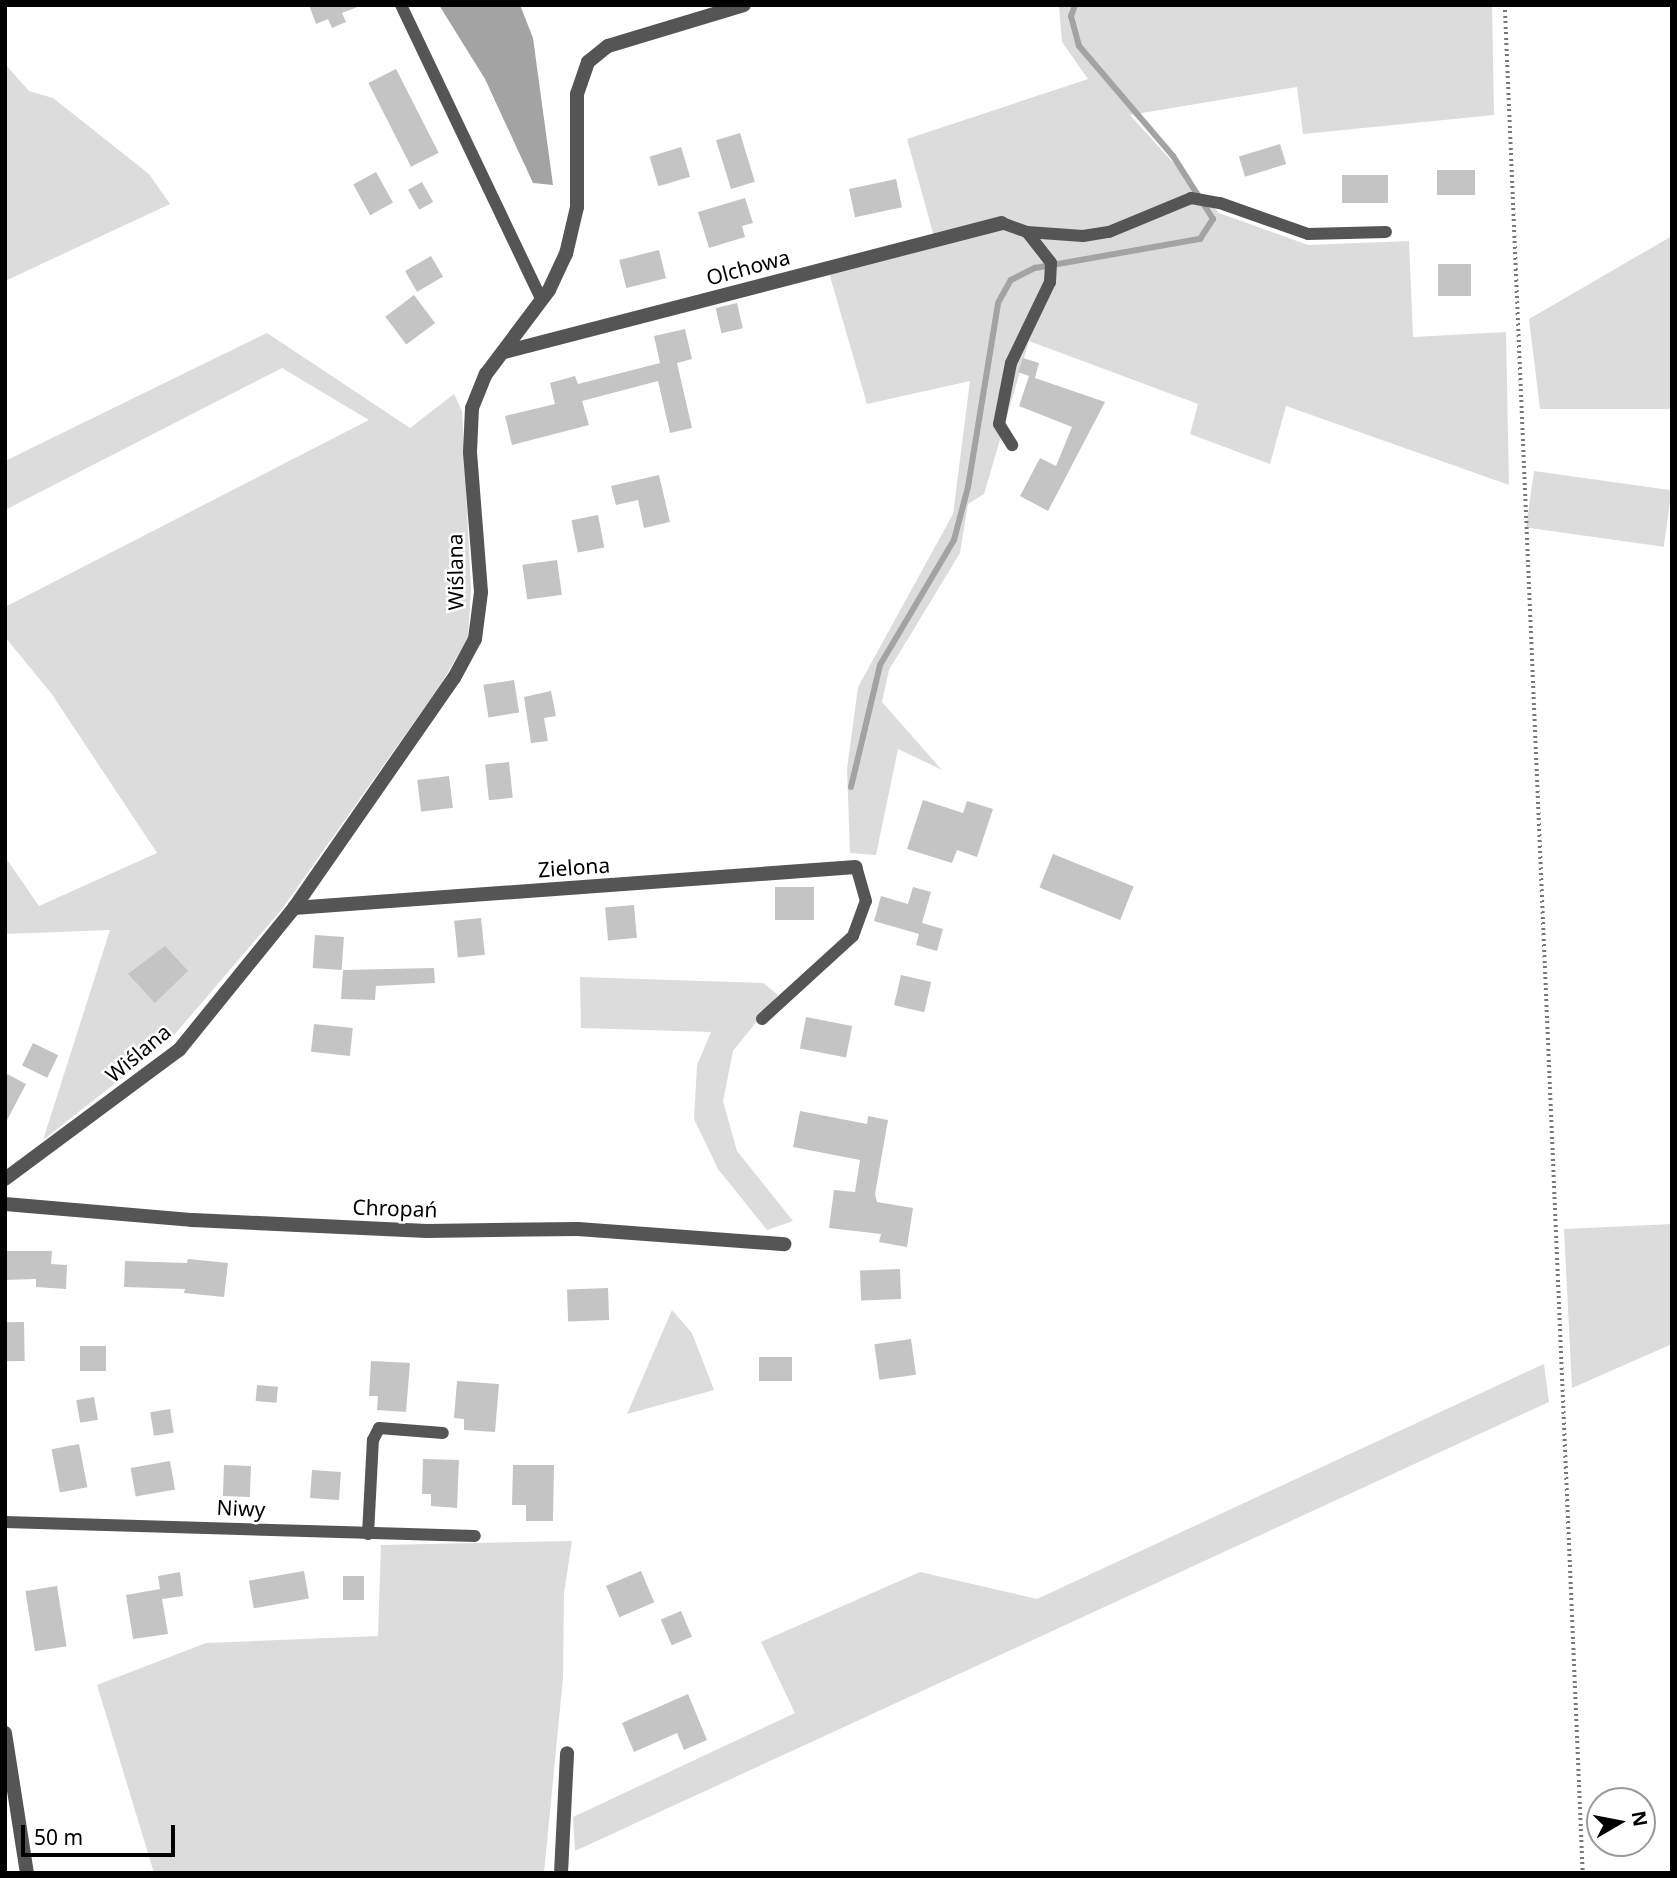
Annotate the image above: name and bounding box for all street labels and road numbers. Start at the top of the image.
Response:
street label: Olchowa [703,244,793,290]
street label: Wiślana [442,533,468,611]
street label: Zielona [537,852,611,882]
street label: Wiślana [100,1019,176,1087]
street label: Chropań [352,1194,438,1222]
street label: Niwy [216,1494,266,1522]

